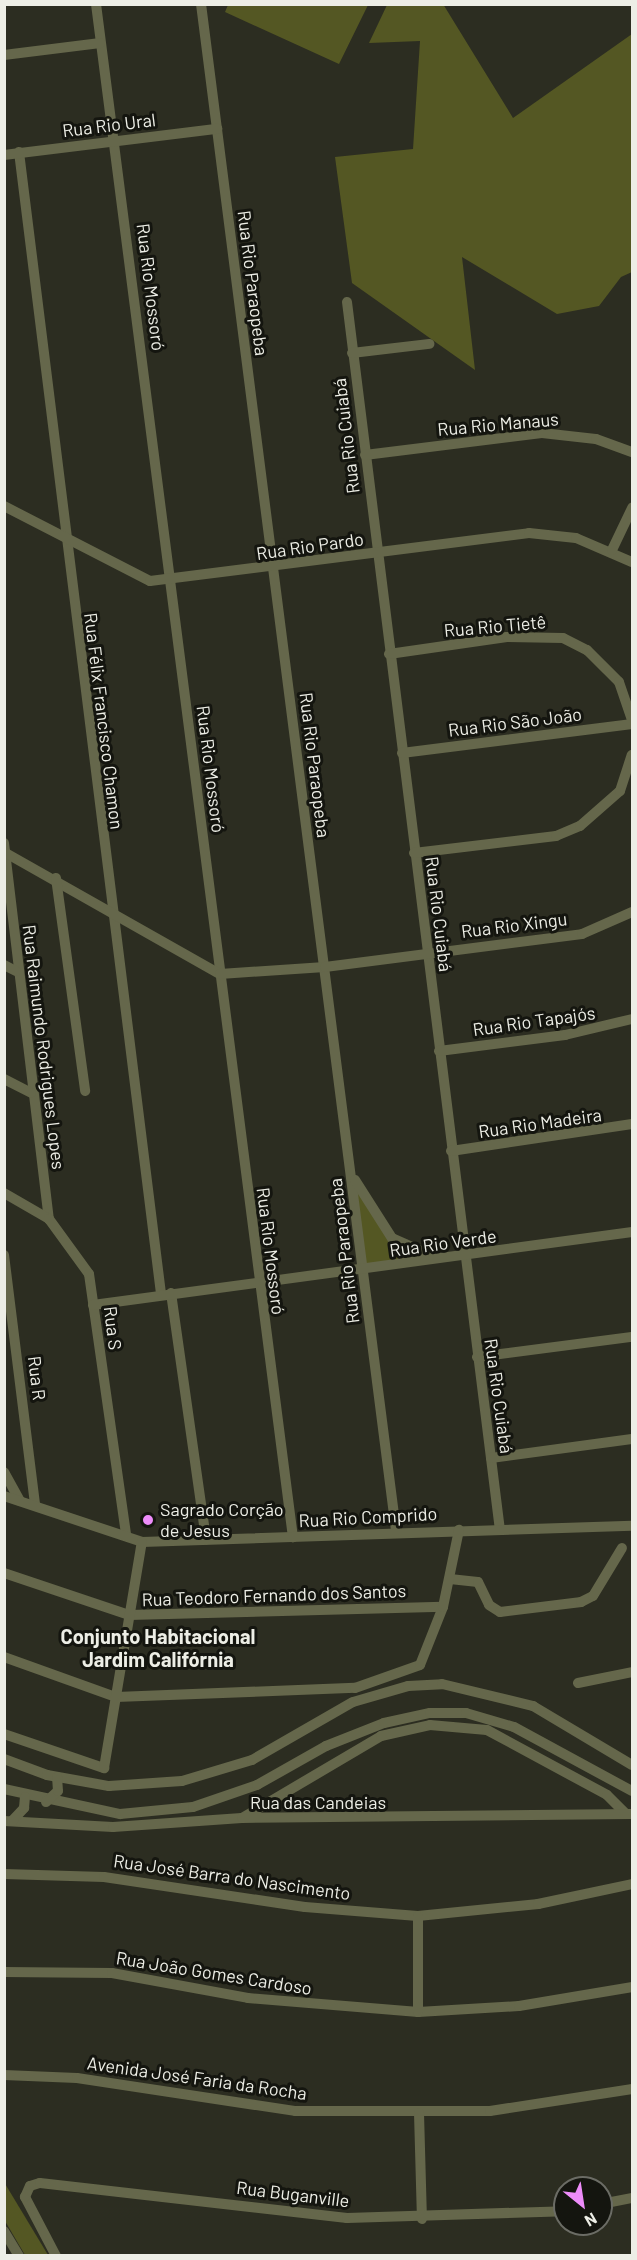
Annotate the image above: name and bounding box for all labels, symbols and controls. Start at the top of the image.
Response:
street label: Rua Rio Ural [61,109,157,141]
street label: Rua Rio Paraopeba [233,209,273,357]
street label: Rua Rio Mossoró [132,222,170,352]
street label: Rua Rio Cuiabá [328,377,364,495]
street label: Rua Rio Manaus [436,408,560,440]
street label: Rua Rio Pardo [255,528,365,564]
street label: Rua Félix Francisco Chamon [80,611,128,831]
street label: Rua Rio Tietê [443,611,547,641]
street label: Rua Rio Paraopeba [295,691,335,839]
street label: Rua Rio São João [447,703,583,741]
street label: Rua Rio Mossoró [192,704,230,834]
street label: Rua Rio Cuiabá [421,855,457,973]
street label: Rua Rio Xingu [460,908,568,942]
street label: Rua Raimundo Rodrigues Lopes [18,923,70,1171]
street label: Rua Rio Tapajós [471,1002,597,1040]
street label: Rua Rio Madeira [477,1104,603,1142]
street label: Rua Rio Paraopeba [324,1177,364,1325]
street label: Rua Rio Mossoró [252,1186,290,1316]
street label: Rua Rio Verde [388,1225,498,1261]
street label: Rua S [100,1305,126,1351]
street label: Rua Rio Cuiabá [480,1337,518,1455]
street label: Rua R [24,1355,50,1401]
place label: Sagrado Corção de Jesus [160,1499,284,1541]
street label: Rua Rio Comprido [298,1503,438,1531]
marker: Sagrado Corção de Jesus [141,1513,155,1527]
street label: Rua Teodoro Fernando dos Santos [141,1580,407,1610]
district label: Conjunto Habitacional Jardim Califórnia [61,1624,255,1671]
street label: Rua das Candeias [250,1791,386,1813]
street label: Rua José Barra do Nascimento [112,1850,352,1904]
street label: Rua João Gomes Cardoso [115,1947,313,1999]
street label: Avenida José Faria da Rocha [86,2052,308,2104]
street label: Rua Buganville [235,2176,351,2212]
north arrow [553,2176,613,2236]
text: N [582,2209,601,2231]

